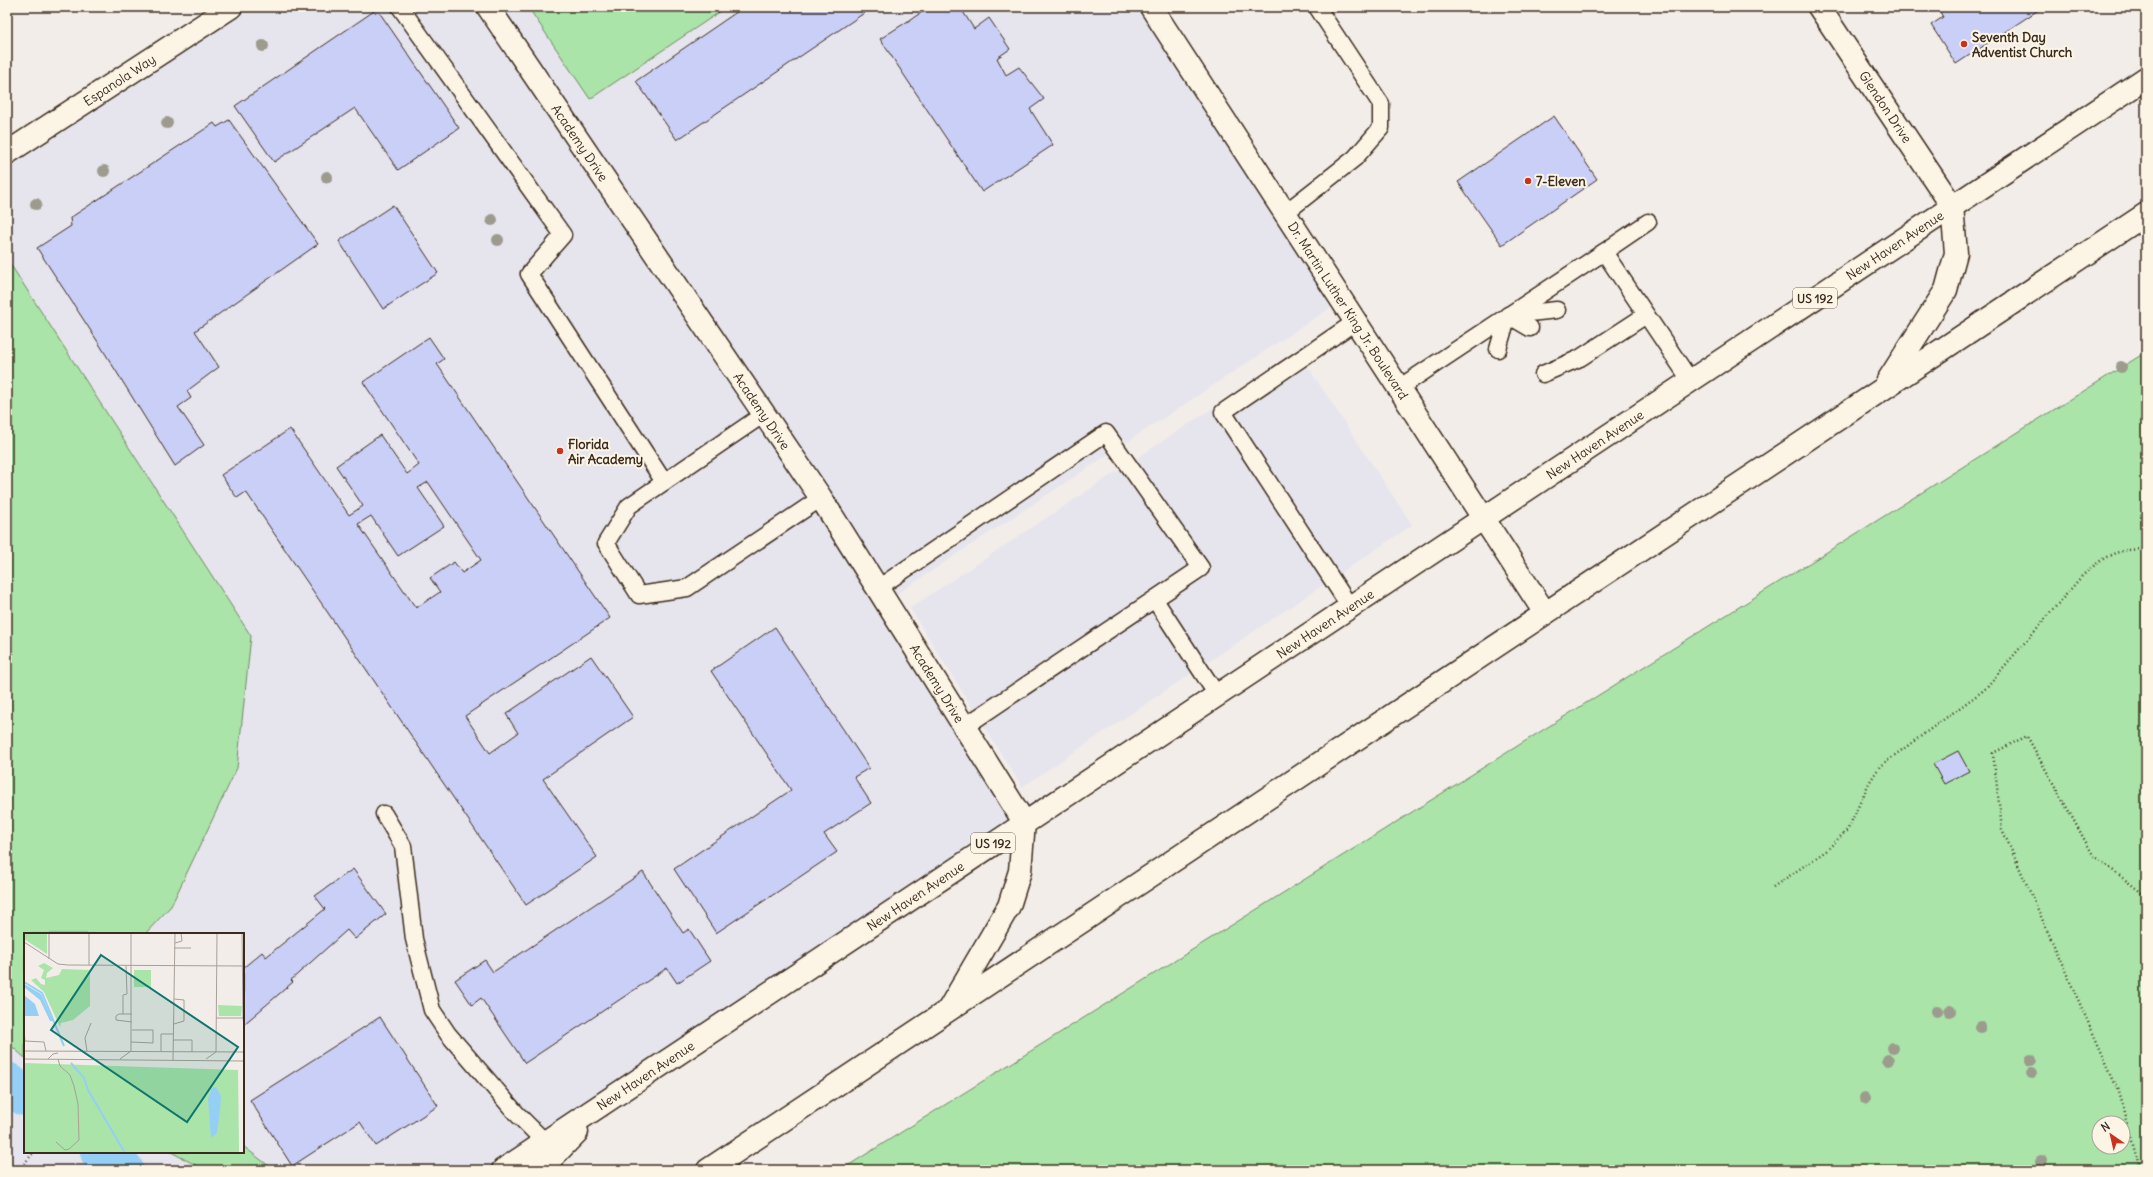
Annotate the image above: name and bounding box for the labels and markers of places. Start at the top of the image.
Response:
place label: Seventh Day Adventist Church [1972,29,2073,61]
marker: Seventh Day Adventist Church [1959,39,1969,49]
place label: 7-Eleven [1536,173,1586,190]
marker: 7-Eleven [1523,176,1533,186]
place label: Florida Air Academy [568,436,643,468]
marker: Florida Air Academy [555,446,565,456]

